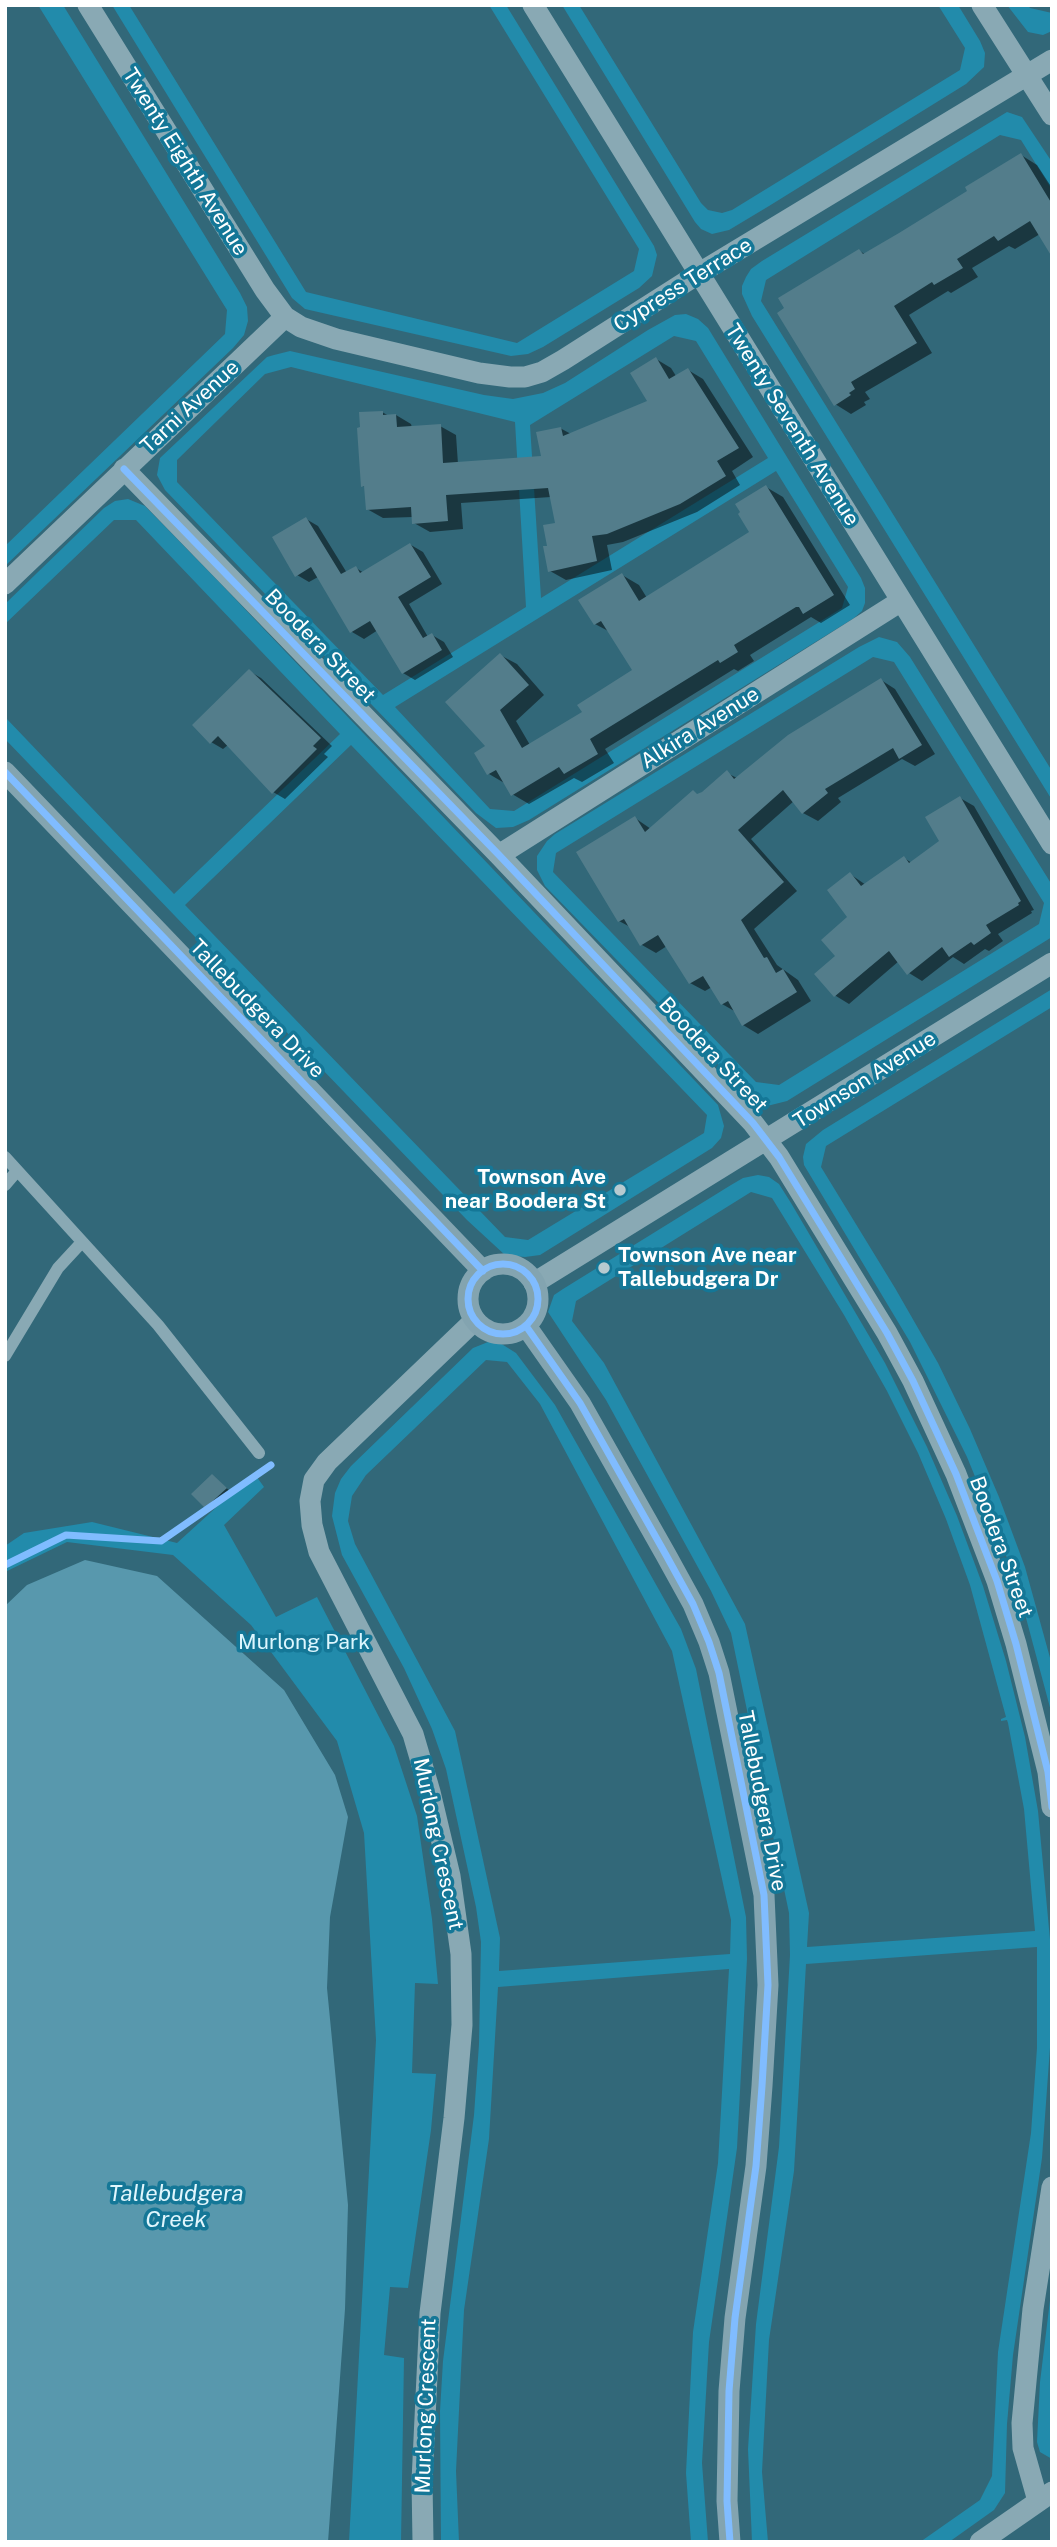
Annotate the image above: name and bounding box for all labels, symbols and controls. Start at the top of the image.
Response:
street label: Twenty Eighth Avenue [117,64,253,260]
street label: Cypress Terrace [609,232,757,338]
street label: Twenty Seventh Avenue [720,320,864,530]
street label: Tarni Avenue [135,355,245,459]
street label: Boodera Street [259,584,381,708]
street label: Alkira Avenue [636,682,764,774]
street label: Tallebudgera Drive [184,934,330,1084]
street label: Boodera Street [653,992,773,1118]
street label: Townson Avenue [789,1026,941,1134]
place label: Townson Ave near Boodera St [445,1165,606,1215]
marker: Townson Ave near Boodera St [612,1182,628,1198]
place label: Townson Ave near Tallebudgera Dr [618,1243,797,1293]
marker: Townson Ave near Tallebudgera Dr [596,1260,612,1276]
street label: Boodera Street [964,1473,1038,1621]
park label: Murlong Park [238,1630,370,1656]
street label: Tallebudgera Drive [732,1709,792,1893]
street label: Murlong Crescent [407,1756,469,1932]
water label: Tallebudgera Creek [108,2180,244,2234]
street label: Murlong Crescent [410,2318,442,2494]

